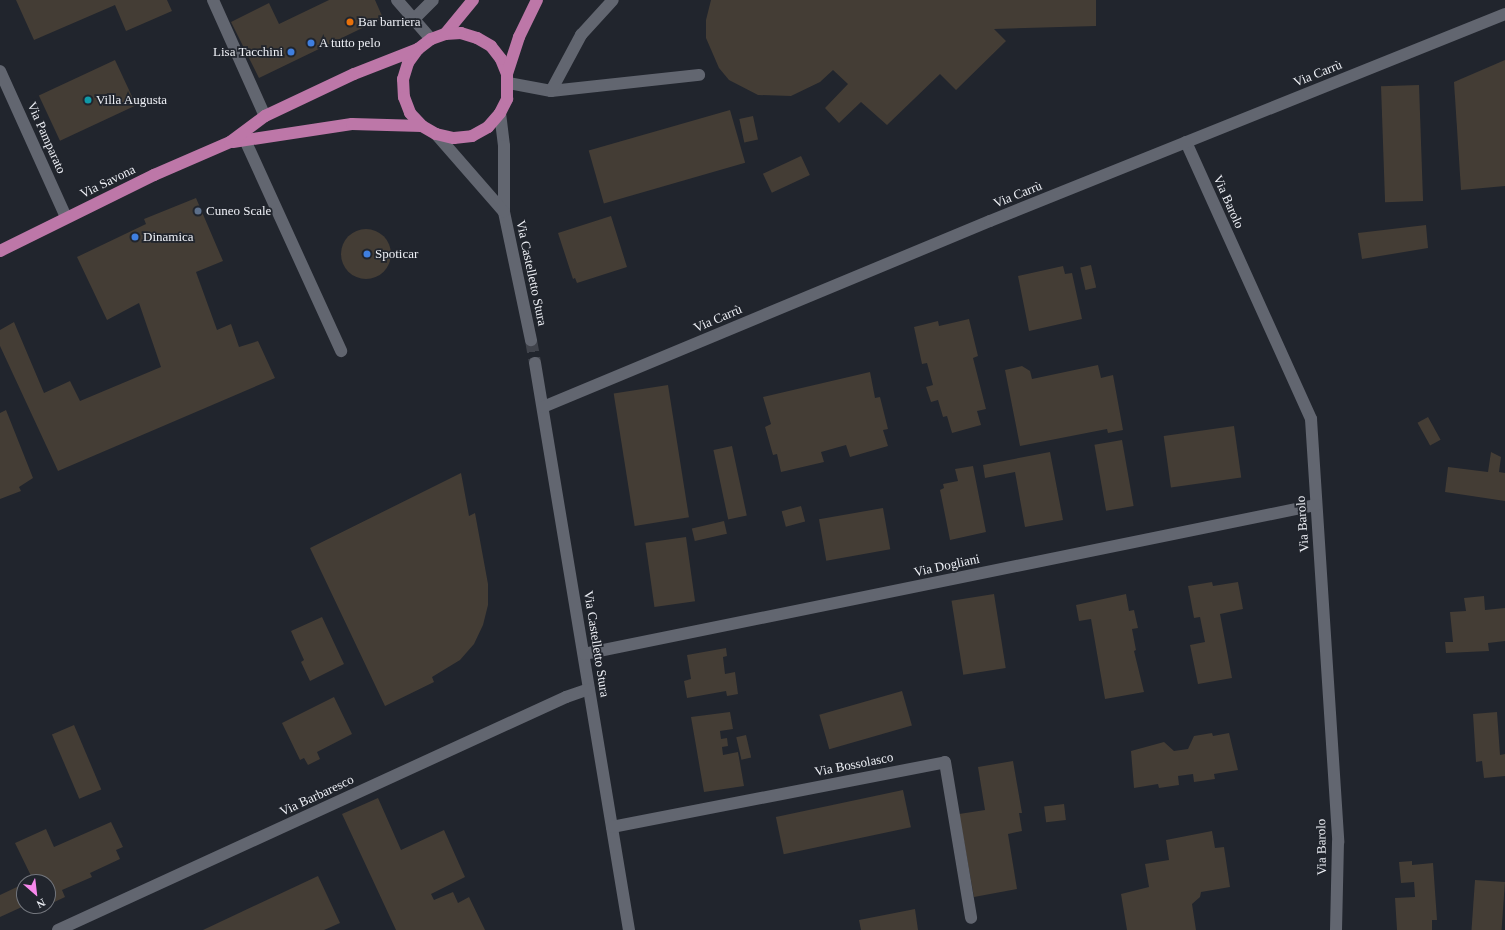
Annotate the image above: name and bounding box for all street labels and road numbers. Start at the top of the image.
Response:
street label: Via Carrù [1292,57,1344,91]
street label: Via Pamparato [23,100,69,176]
street label: Via Savona [78,162,138,202]
street label: Via Barolo [1209,173,1247,231]
street label: Via Carrù [992,178,1044,212]
street label: Via Castelletto Stura [512,219,550,327]
street label: Via Carrù [692,302,744,336]
street label: Via Barolo [1293,495,1313,553]
street label: Via Dogliani [913,551,981,581]
street label: Via Castelletto Stura [580,590,612,698]
street label: Via Bossolasco [813,750,895,780]
street label: Via Barbaresco [278,772,356,820]
street label: Via Barolo [1314,819,1330,875]

